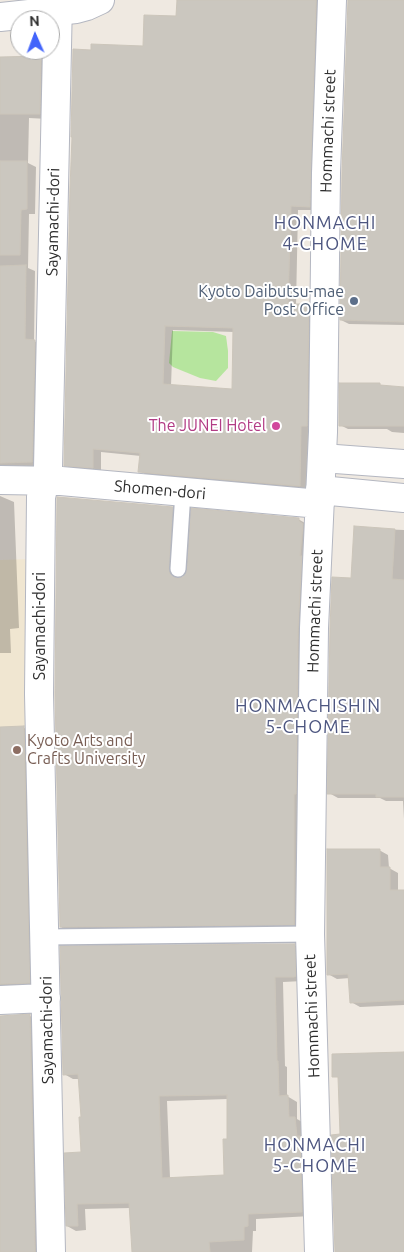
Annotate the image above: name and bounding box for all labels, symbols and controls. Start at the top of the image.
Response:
north arrow [10,10,60,60]
text: N [29,13,40,29]
street label: Hommachi street [316,69,340,193]
street label: Sayamachi-dori [42,168,64,276]
district label: HONMACHI 4-CHOME [273,212,377,254]
place label: Kyoto Daibutsu-mae Post Office [198,282,344,320]
marker: Kyoto Daibutsu-mae Post Office [348,295,360,307]
place label: The JUNEI Hotel [149,416,266,436]
marker: The JUNEI Hotel [270,420,282,432]
street label: Shomen-dori [113,476,207,504]
street label: Hommachi street [303,549,327,673]
street label: Sayamachi-dori [30,572,50,680]
district label: HONMACHISHIN 5-CHOME [233,695,383,738]
place label: Kyoto Arts and Crafts University [27,731,146,769]
marker: Kyoto Arts and Crafts University [11,744,23,756]
street label: Hommachi street [300,954,324,1078]
street label: Sayamachi-dori [36,976,58,1084]
district label: HONMACHI 5-CHOME [263,1134,367,1176]

